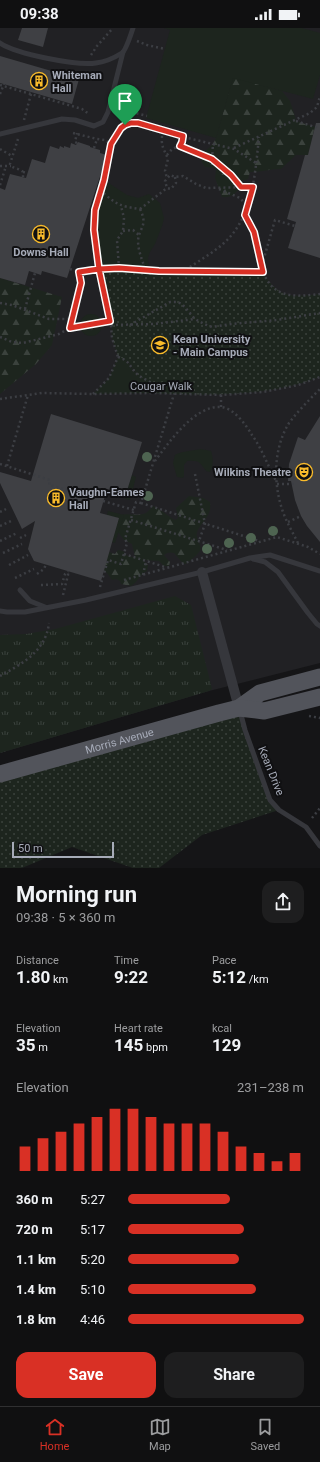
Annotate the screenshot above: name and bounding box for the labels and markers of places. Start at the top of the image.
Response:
place label: Whiteman Hall [52,69,102,95]
building icon: Whiteman Hall [29,71,49,91]
pin [108,84,142,125]
building icon: Downs Hall [31,224,51,244]
place label: Downs Hall [13,246,69,259]
place label: Kean University - Main Campus [173,333,251,359]
school or university icon: Kean University - Main Campus [150,335,170,355]
theatre icon: Wilkins Theatre [294,462,314,482]
place label: Wilkins Theatre [214,466,291,479]
place label: Vaughn-Eames Hall [69,486,144,512]
building icon: Vaughn-Eames Hall [46,488,66,508]

